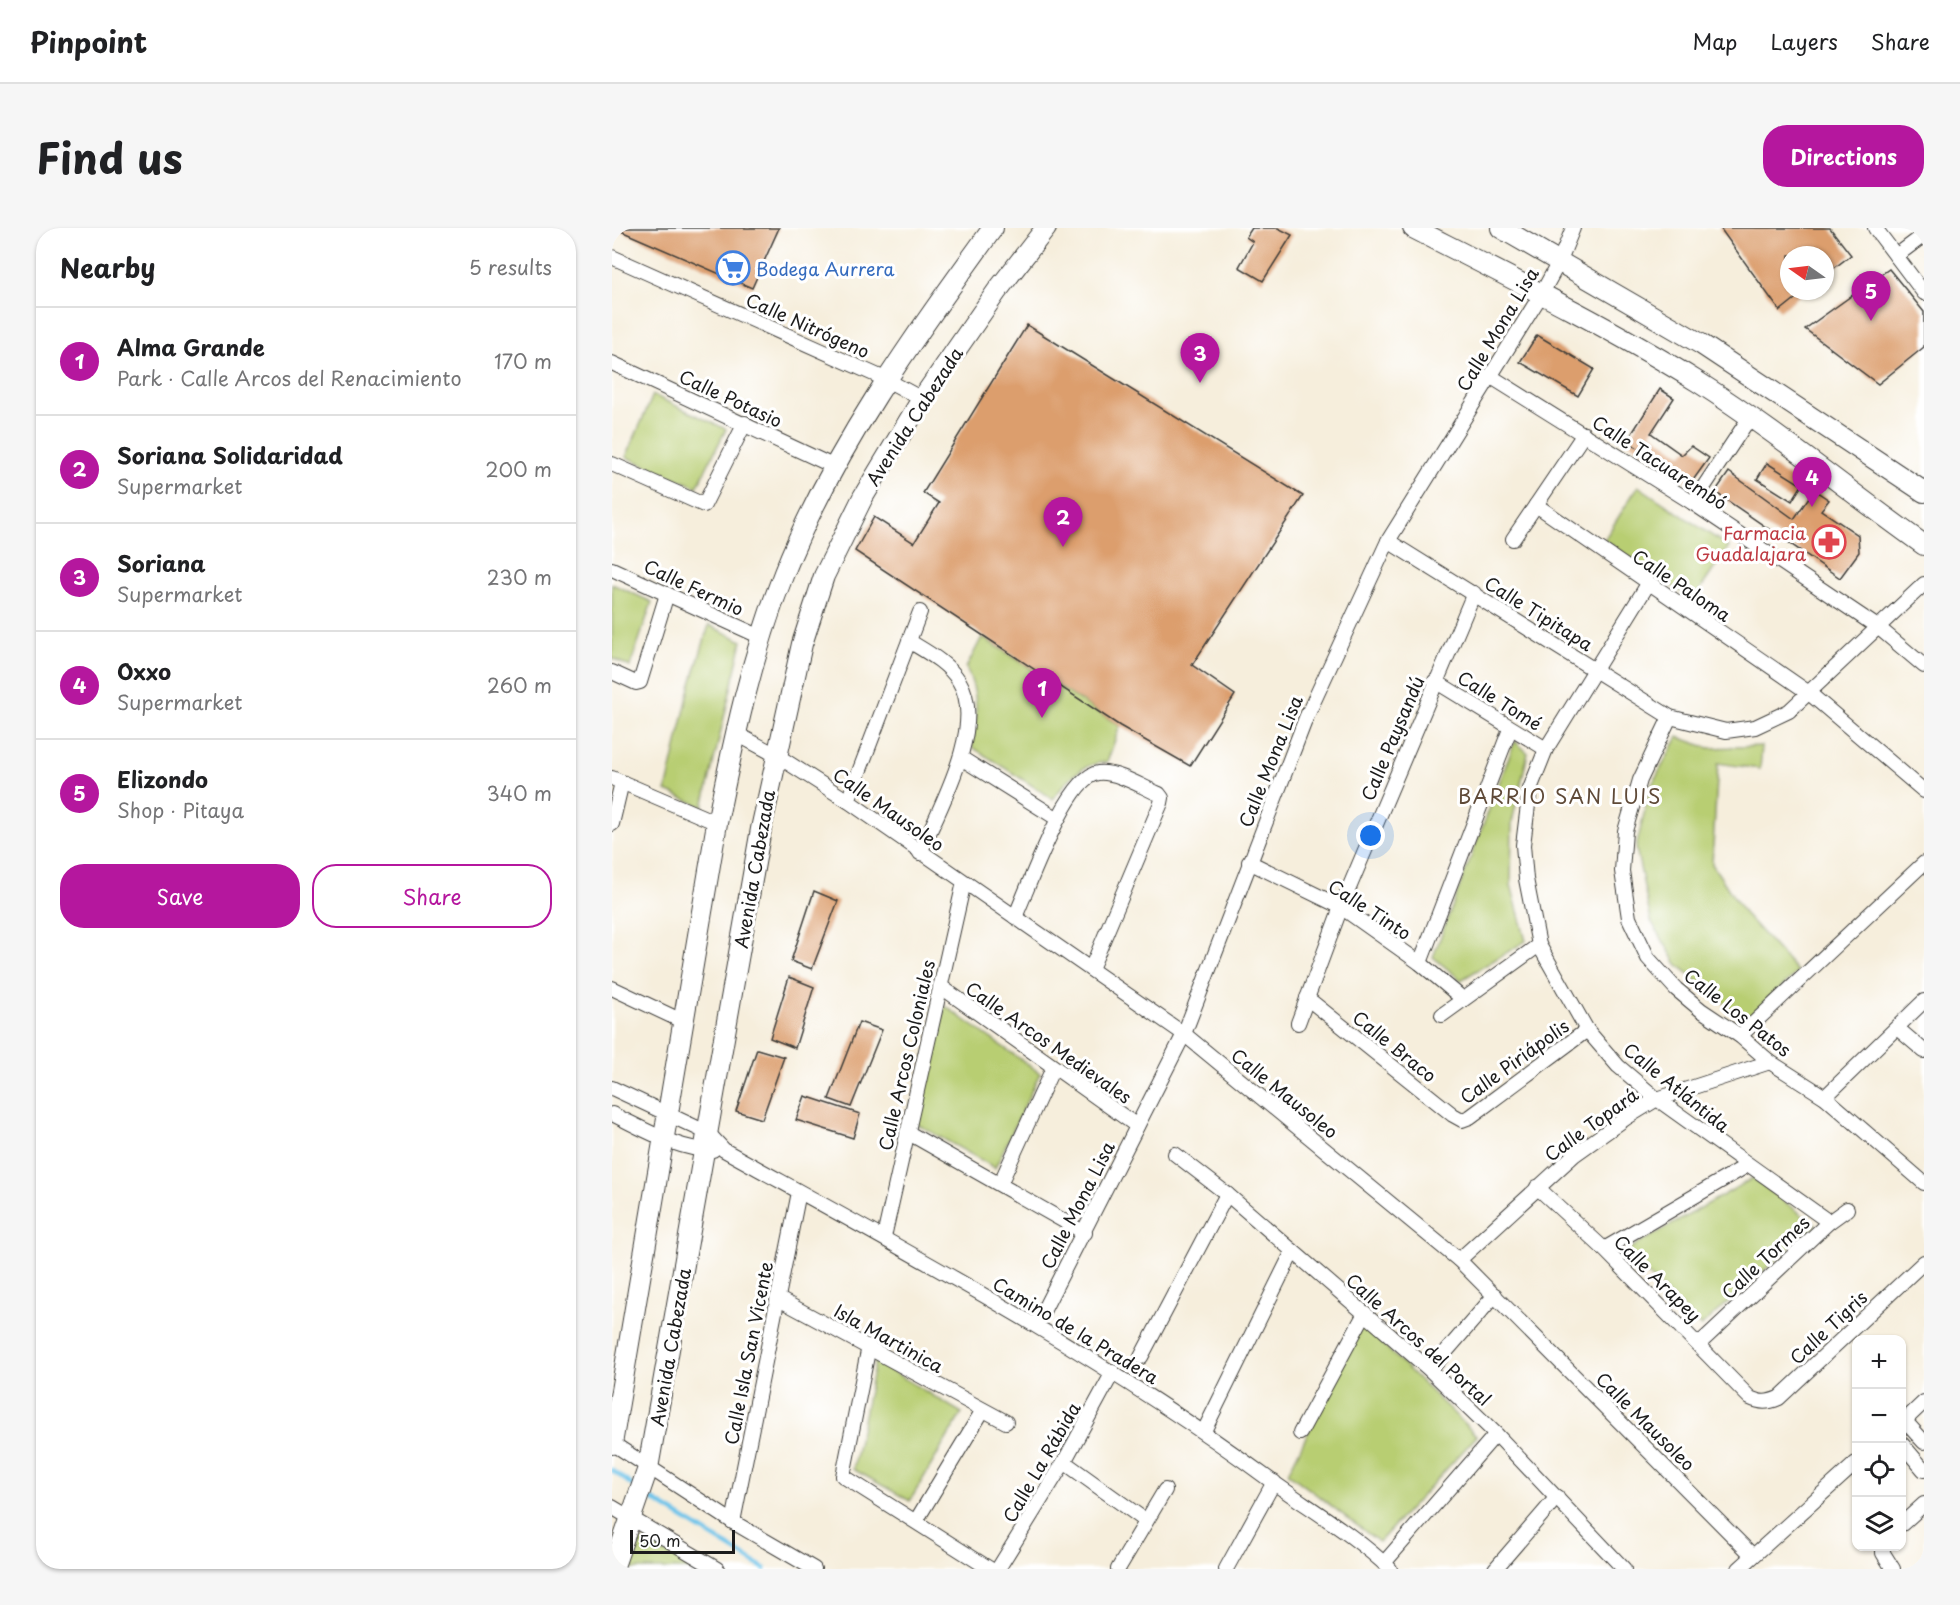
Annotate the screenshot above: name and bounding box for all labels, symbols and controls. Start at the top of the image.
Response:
text: Pinpoint [30,20,147,63]
text: Map [1693,25,1737,57]
text: Layers [1770,25,1838,57]
text: Share [1871,25,1930,57]
text: Find us [36,125,183,188]
button: Directions [1763,125,1924,187]
north arrow [1780,246,1834,300]
text: Nearby [60,248,155,287]
supermarket icon: Bodega Aurrera [715,250,751,286]
text: 5 results [469,252,552,282]
place label: Bodega Aurrera [756,255,895,282]
street label: Calle Mona Lisa [1449,261,1545,396]
pin: 5 [1852,272,1890,321]
street label: Calle Nitrógeno [742,286,874,364]
text: Alma Grande [117,330,265,363]
pin: 3 [1180,334,1220,383]
street label: Avenida Cabezada [859,341,969,491]
text: 1 [75,346,84,376]
text: 170 m [494,346,552,376]
street label: Calle Potasio [675,362,787,434]
text: Park · Calle Arcos del Renacimiento [117,363,462,393]
street label: Calle Tacuarembó [1587,408,1733,516]
text: Soriana Solidaridad [117,438,343,471]
text: 2 [72,454,87,484]
text: 200 m [485,454,552,484]
pin: 4 [1792,458,1832,507]
text: Supermarket [117,471,243,501]
pin: 2 [1044,498,1082,547]
place label: Farmacia Guadalajara [1695,519,1807,567]
pharmacy icon: Farmacia Guadalajara [1811,524,1847,560]
street label: Calle Paloma [1628,542,1737,628]
text: Soriana [117,546,206,579]
street label: Calle Fermio [640,552,748,622]
text: 3 [73,562,86,592]
text: 230 m [487,562,552,592]
street label: Calle Tipitapa [1480,569,1599,657]
text: Supermarket [117,579,243,609]
text: Oxxo [117,654,171,687]
street label: Calle Tomé [1453,663,1547,737]
pin: 1 [1022,668,1062,718]
text: 4 [73,670,86,700]
text: 260 m [487,670,552,700]
street label: Calle Paysandú [1354,672,1430,804]
text: Supermarket [117,687,243,717]
street label: Calle Mona Lisa [1231,690,1309,831]
street label: Calle Mausoleo [828,761,950,857]
text: Elizondo [117,762,208,795]
text: 5 [73,778,86,808]
text: 340 m [487,778,552,808]
district label: BARRIO SAN LUIS [1458,781,1662,811]
street label: Avenida Cabezada [727,787,781,950]
text: Shop · Pitaya [117,795,244,825]
your location [1356,821,1385,850]
button: Save [60,864,300,928]
button: Share [312,864,552,928]
street label: Calle Tinto [1323,872,1417,946]
street label: Calle Arcos Coloniales [871,957,941,1153]
street label: Calle Los Patos [1679,961,1797,1063]
street label: Calle Arcos Medievales [960,974,1138,1110]
street label: Calle Braco [1347,1004,1443,1088]
street label: Calle Piriápolis [1454,1012,1574,1110]
street label: Calle Atlántida [1618,1036,1736,1139]
street label: Calle Mausoleo [1226,1041,1344,1145]
street label: Calle Topará [1539,1081,1644,1167]
street label: Calle Mona Lisa [1033,1136,1121,1274]
street label: Calle Tormes [1715,1209,1815,1305]
street label: Calle Arapey [1608,1228,1708,1328]
street label: Calle Isla San Vicente [717,1259,779,1447]
street label: Avenida Cabezada [643,1265,697,1428]
street label: Calle Arcos del Portal [1340,1266,1498,1412]
street label: Camino de la Pradera [988,1270,1164,1390]
street label: Calle Tigris [1783,1284,1873,1370]
street label: Isla Martinica [830,1297,949,1379]
map controls [1852,1335,1906,1551]
button: + [1852,1335,1906,1389]
street label: Calle Mausoleo [1590,1365,1702,1477]
button: − [1852,1389,1906,1443]
street label: Calle La Rábida [995,1396,1087,1527]
button: locate [1852,1443,1906,1497]
button: layers [1852,1497,1906,1551]
scale bar [630,1527,735,1554]
text: 50 m [639,1528,680,1552]

